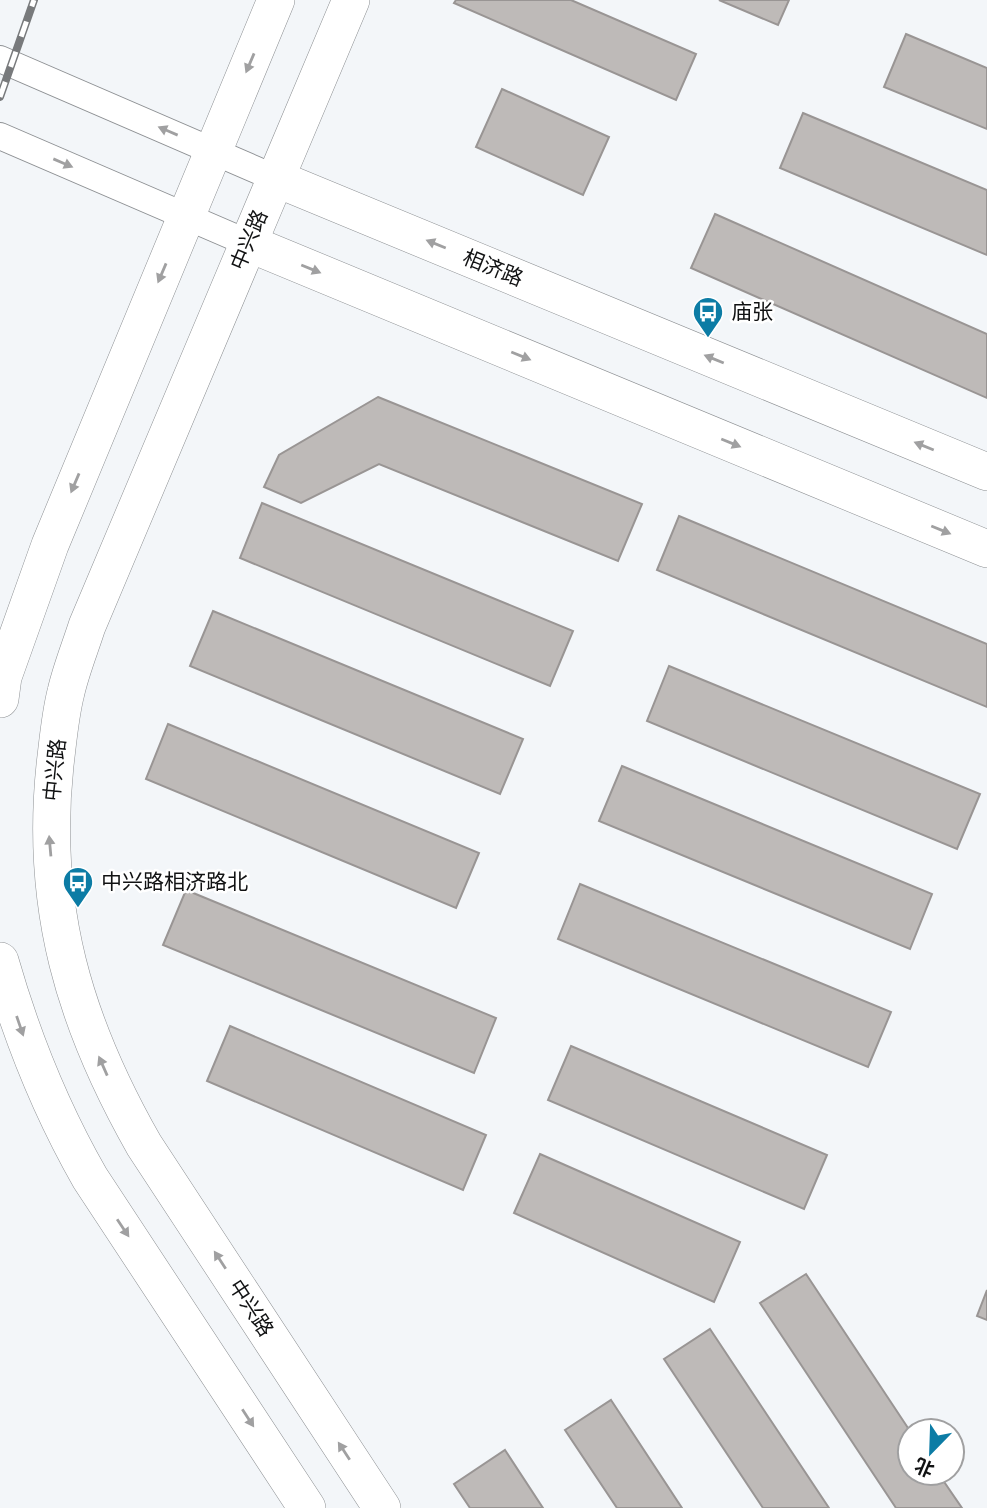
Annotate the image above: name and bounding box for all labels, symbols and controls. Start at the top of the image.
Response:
one-way arrow [244,53,255,74]
one-way arrow [157,125,178,136]
one-way arrow [52,158,73,169]
street label: 中兴路 [226,206,272,274]
one-way arrow [425,239,446,250]
street label: 相济路 [459,245,527,291]
one-way arrow [157,263,168,284]
one-way arrow [300,264,321,275]
bus stop icon: 庙张 [691,295,725,339]
place label: 庙张 [731,300,773,324]
one-way arrow [511,351,532,362]
one-way arrow [703,354,724,365]
one-way arrow [721,438,742,449]
one-way arrow [913,441,934,452]
one-way arrow [70,473,81,494]
one-way arrow [931,525,952,536]
street label: 中兴路 [40,737,70,803]
one-way arrow [44,835,55,857]
bus stop icon: 中兴路相济路北 [61,865,95,909]
place label: 中兴路相济路北 [101,870,248,894]
one-way arrow [15,1016,26,1037]
one-way arrow [97,1056,109,1076]
one-way arrow [116,1218,129,1238]
one-way arrow [213,1251,227,1269]
street label: 中兴路 [224,1275,278,1341]
one-way arrow [241,1408,254,1428]
north arrow [896,1417,966,1487]
one-way arrow [338,1441,351,1461]
text: 北 [911,1453,938,1481]

